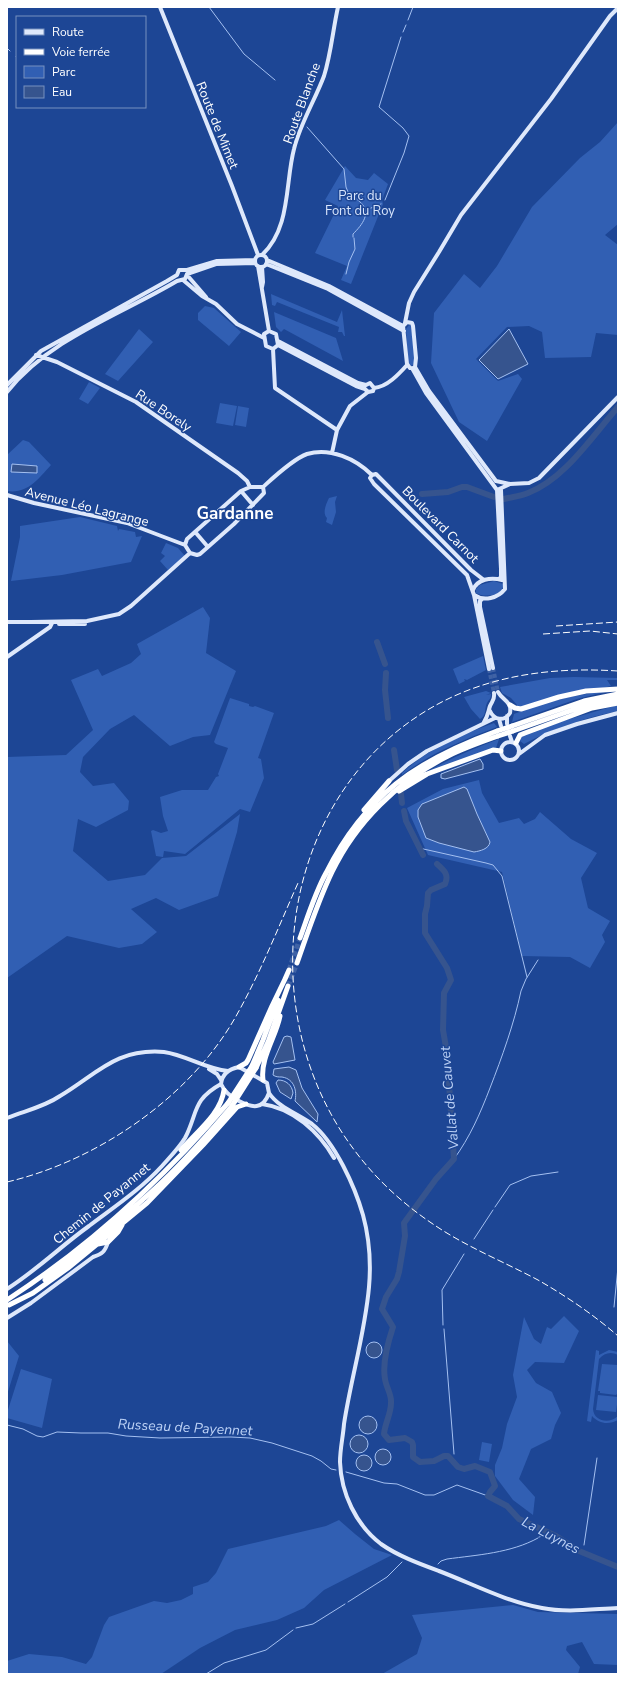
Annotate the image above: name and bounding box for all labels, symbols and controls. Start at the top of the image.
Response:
legend [16,16,146,108]
text: Route [52,24,84,40]
text: Voie ferrée [51,44,110,60]
street label: Route Blanche [279,60,325,146]
text: Parc [52,64,76,80]
street label: Route de Mimet [191,79,243,172]
text: Eau [52,84,72,100]
park label: Parc du Font du Roy [325,187,395,220]
street label: Rue Borely [132,385,195,436]
street label: Boulevard Carnot [398,482,483,567]
street label: Avenue Léo Lagrange [23,483,151,531]
district label: Gardanne [197,502,273,525]
water label: Vallat de Cauvet [435,1044,463,1150]
street label: Chemin de Payannet [49,1159,154,1249]
water label: Russeau de Payennet [117,1414,254,1441]
water label: La Luynes [518,1512,583,1559]

